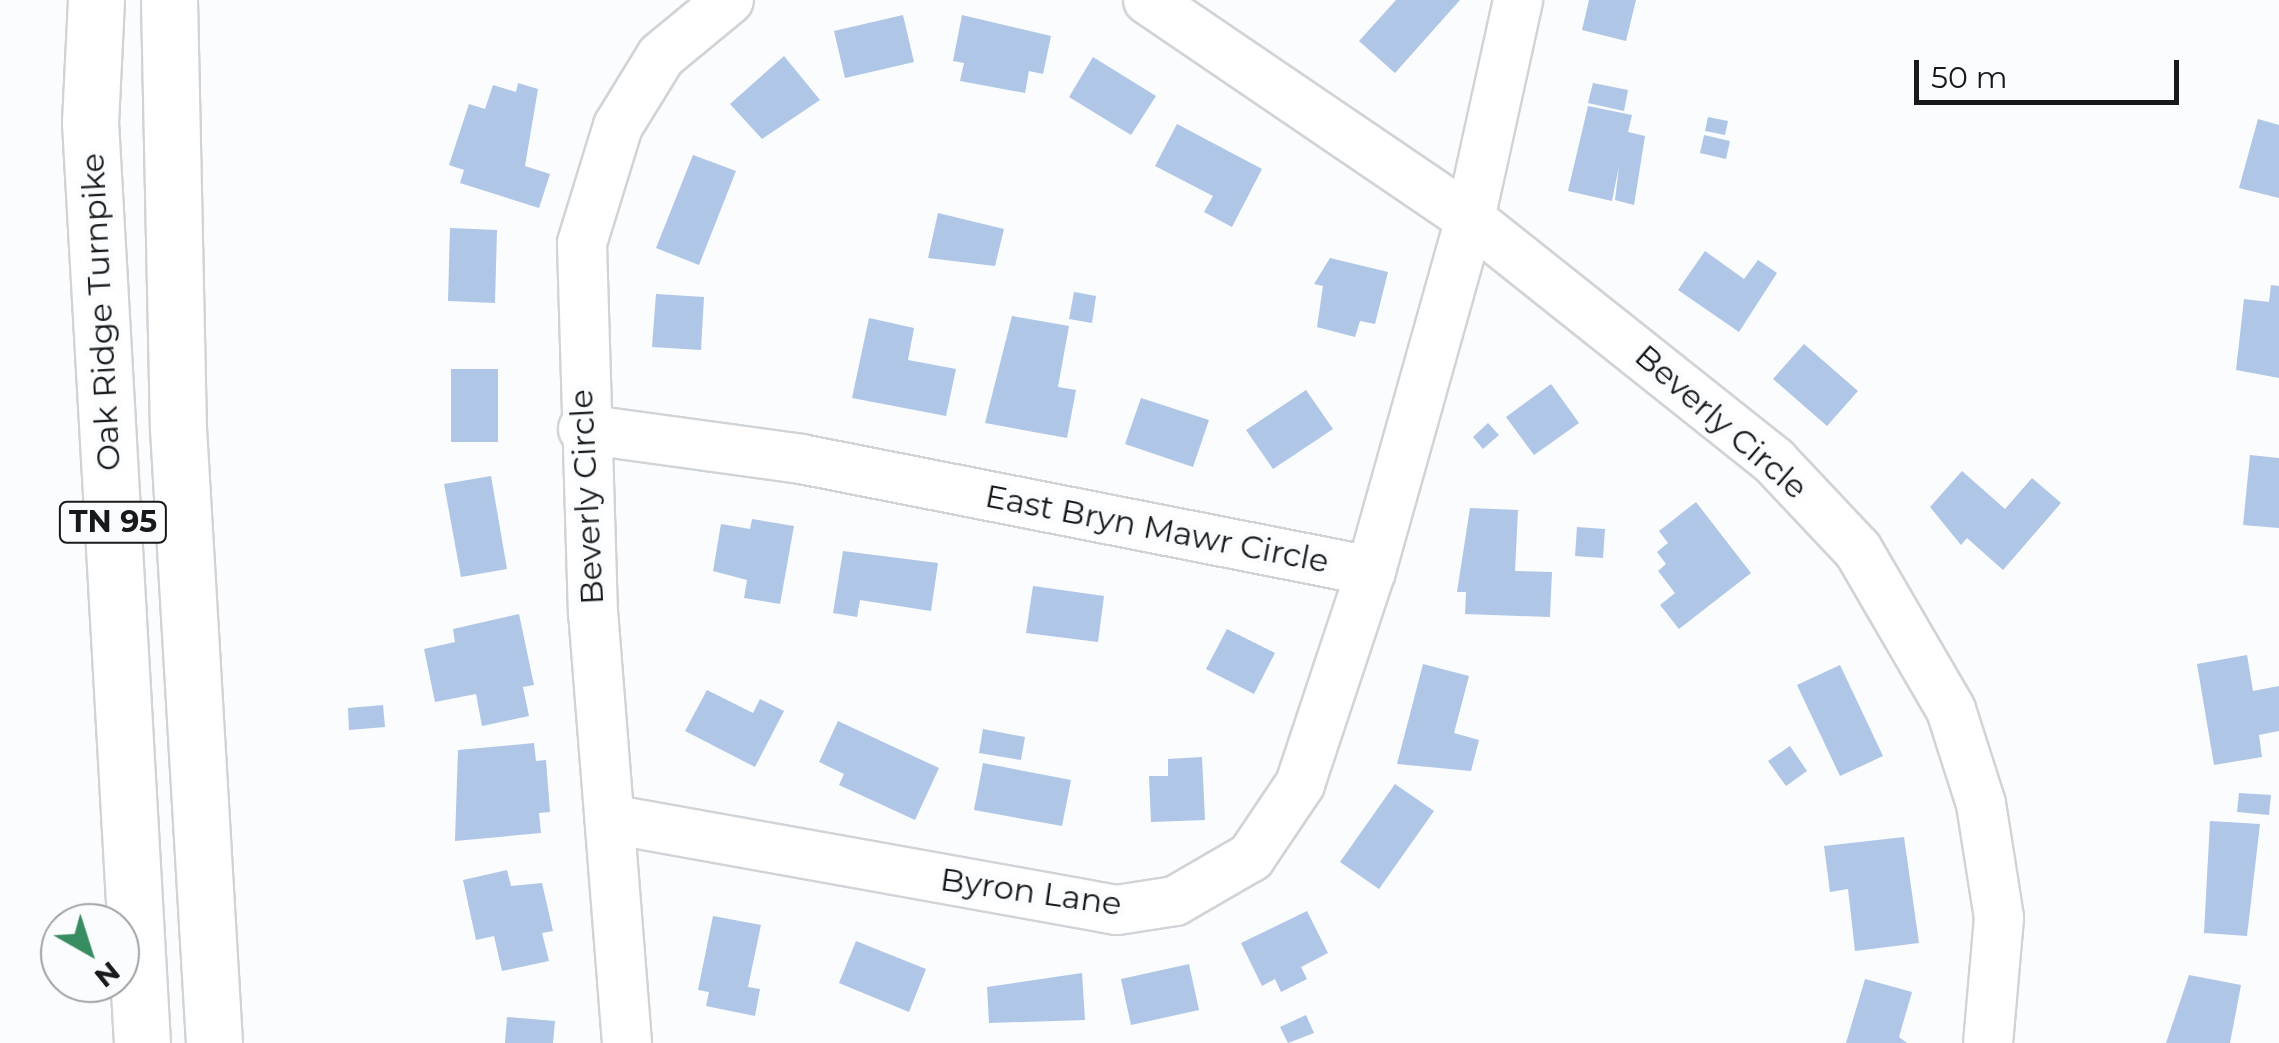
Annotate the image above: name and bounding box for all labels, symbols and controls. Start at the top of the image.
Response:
scale bar [1919,40,2184,102]
text: 50 m [1931,59,2008,96]
street label: Oak Ridge Turnpike [74,152,128,472]
street label: Beverly Circle [1627,337,1815,507]
street label: Beverly Circle [562,388,612,606]
street label: East Bryn Mawr Circle [982,477,1332,581]
road number: TN 95 [58,497,168,547]
street label: Byron Lane [938,860,1124,924]
north arrow [40,903,140,1003]
text: N [88,954,127,995]

